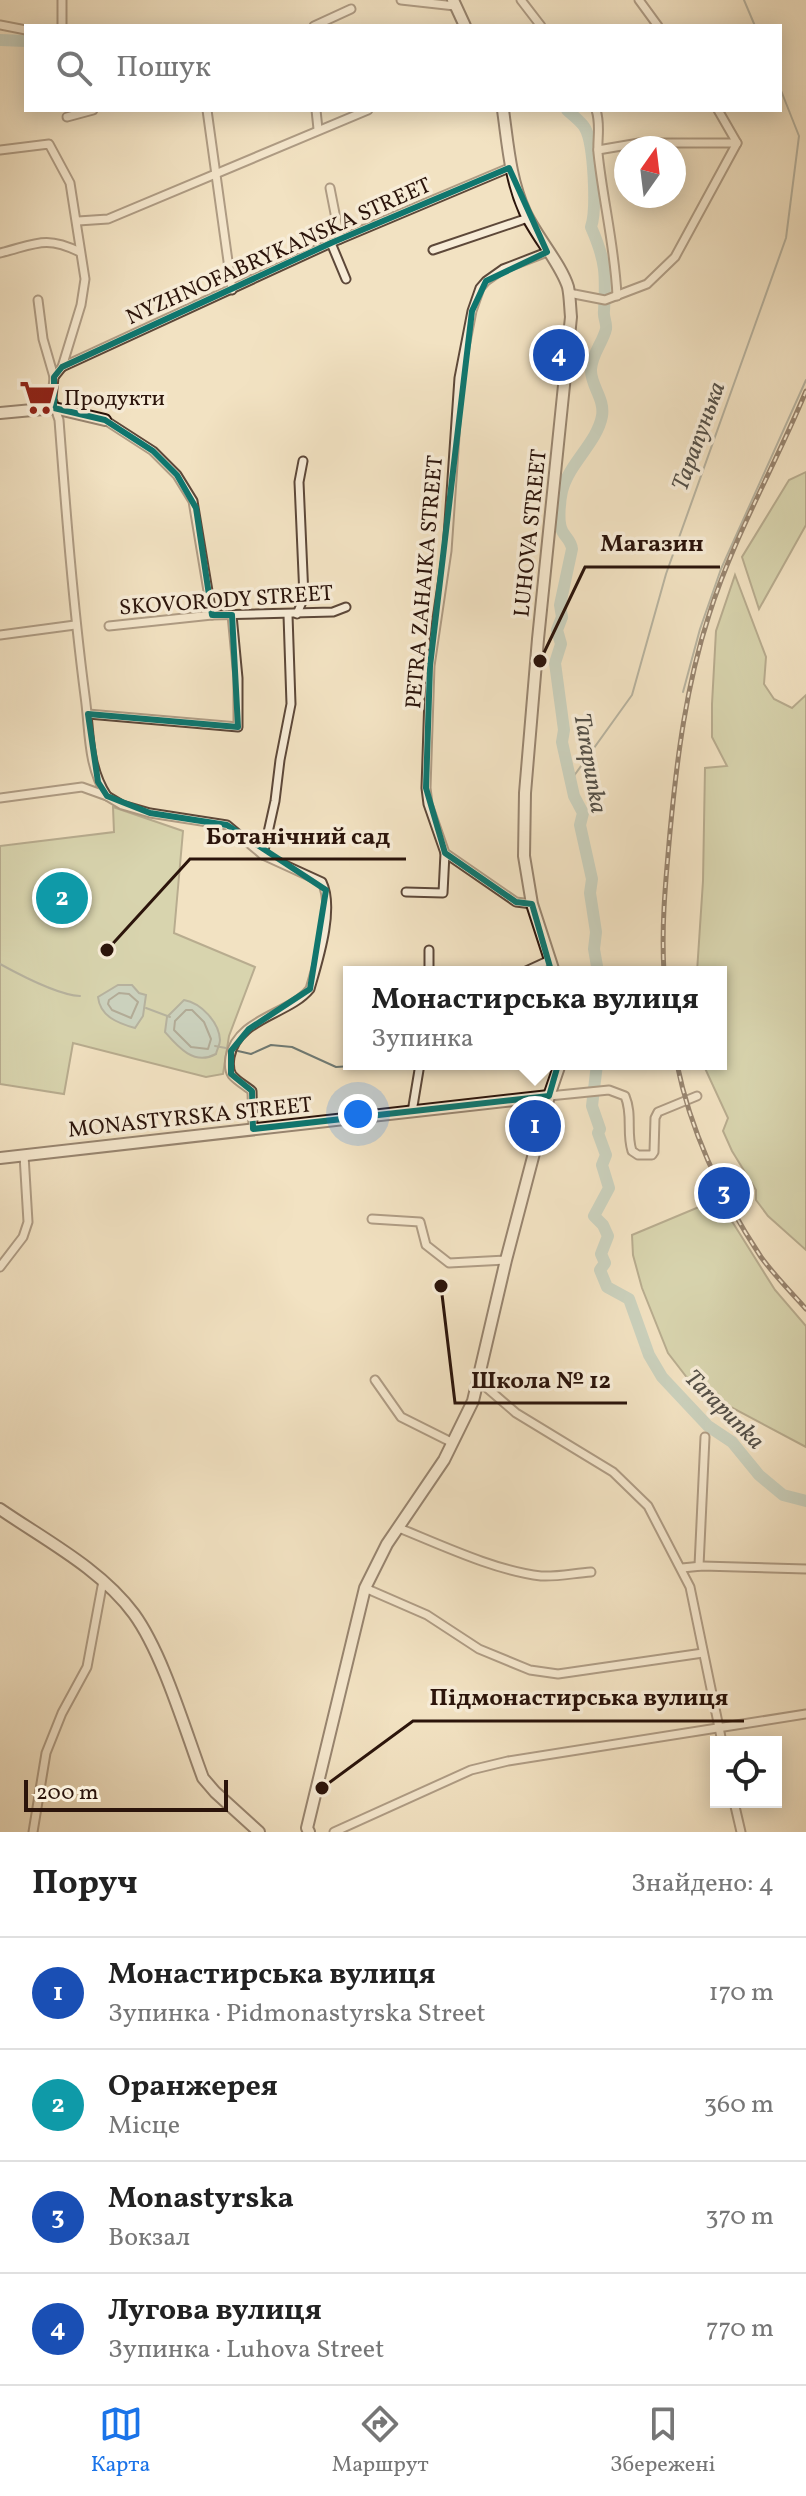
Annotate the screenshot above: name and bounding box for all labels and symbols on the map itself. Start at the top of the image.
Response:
north arrow [614,136,686,208]
street label: NYZHNOFABRYKANSKA STREET [121,171,437,334]
pin: 4 [533,325,585,385]
water label: Тарапунька [664,377,735,496]
supermarket icon: Продукти [19,378,57,416]
place label: Продукти [64,384,165,415]
street label: LUHOVA STREET [507,448,556,619]
street label: PETRA ZAHAIKA STREET [399,454,452,710]
callout: Магазин [585,519,720,567]
text: Магазин [600,528,704,562]
street label: SKOVORODY STREET [118,579,334,624]
water label: Tarapunka [564,711,615,816]
callout: Ботанічний сад [190,811,406,859]
text: Ботанічний сад [206,821,390,855]
pin: 2 [36,868,88,928]
street label: MONASTYRSKA STREET [67,1090,314,1147]
your location [338,1094,378,1134]
pin: 1 [509,1096,561,1156]
pin: 3 [698,1163,750,1223]
callout: Школа № 12 [455,1355,627,1403]
water label: Tarapunka [676,1363,771,1458]
text: Школа № 12 [471,1365,611,1399]
callout: Підмонастирська вулиця [413,1673,744,1721]
text: Підмонастирська вулиця [430,1682,728,1716]
scale bar [24,1776,228,1812]

